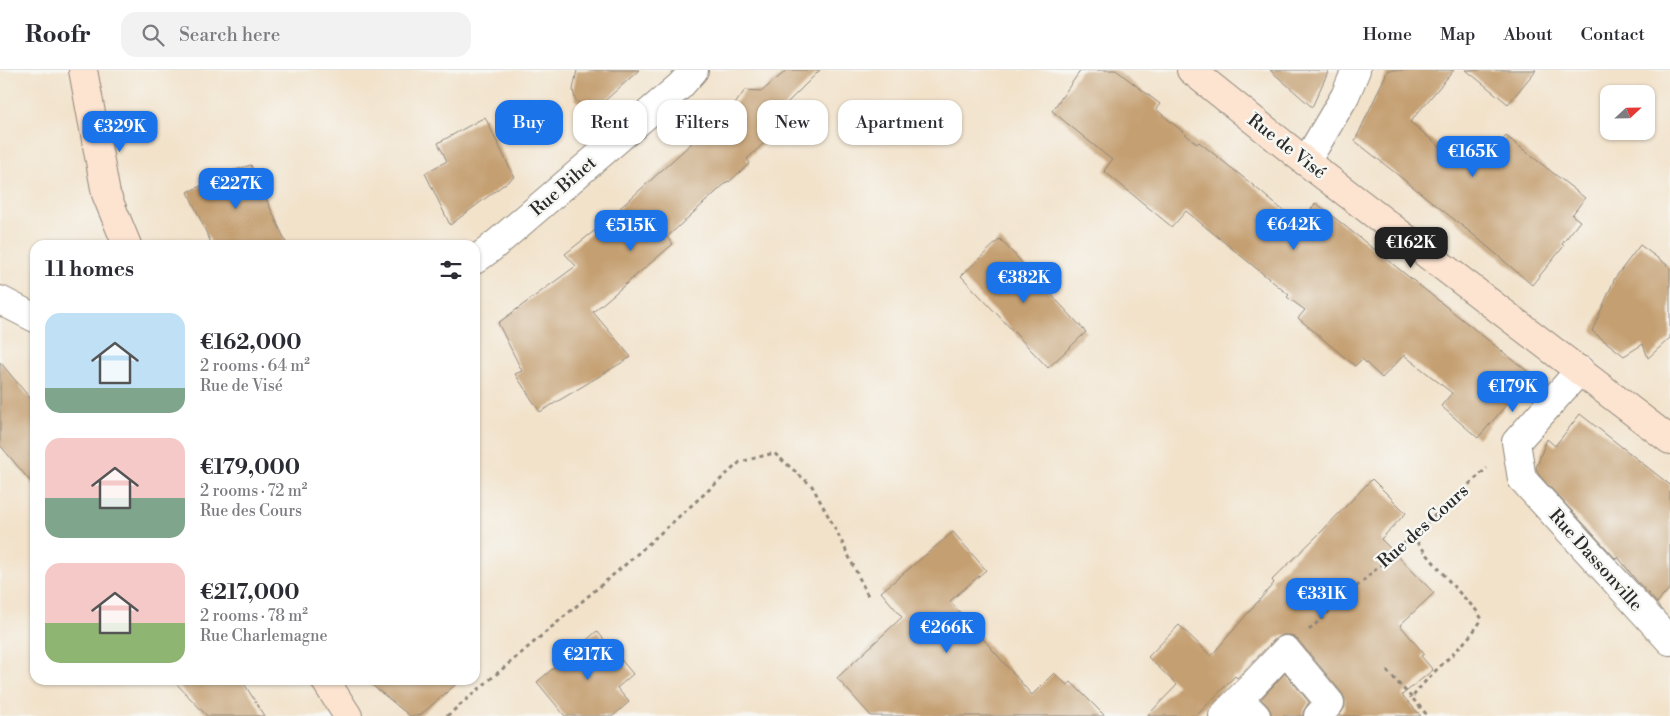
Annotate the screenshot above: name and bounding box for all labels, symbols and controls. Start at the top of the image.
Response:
search box [121,12,471,57]
text: Roofr [25,20,91,50]
icon: search [139,21,167,49]
text: Search here [179,23,280,47]
text: Home [1363,23,1412,46]
text: Map [1440,23,1476,46]
text: About [1504,23,1553,46]
text: Contact [1581,23,1645,46]
north arrow [1600,85,1655,140]
map controls [1600,85,1655,140]
chip: Buy [495,100,563,145]
chip: Rent [573,100,647,145]
chip: Filters [657,100,747,145]
chip: New [757,100,828,145]
chip: Apartment [838,100,962,145]
street label: Rue de Visé [1243,109,1331,184]
pin: €329K [85,111,155,153]
text: €329K [93,117,147,137]
pin: €165K [1438,136,1508,178]
text: €165K [1448,142,1498,162]
street label: Rue Bihet [525,151,602,221]
pin: €227K [201,168,271,210]
text: €227K [210,174,262,194]
pin: €642K [1259,208,1329,251]
pin: €515K [596,210,666,252]
text: €642K [1267,215,1321,235]
text: €515K [606,216,656,236]
pin: €162K [1376,226,1446,269]
text: €162K [1386,233,1436,253]
icon: filters [437,256,465,284]
text: 11 homes [45,257,134,283]
pin: €382K [989,262,1059,304]
text: €382K [997,268,1051,288]
text: €162,000 [200,330,302,356]
icon: home [85,333,145,393]
text: 2 rooms · 64 m² [200,356,310,376]
pin: €179K [1478,370,1548,413]
text: Rue de Visé [200,376,283,396]
text: €179K [1488,377,1538,397]
text: €179,000 [200,455,300,481]
icon: home [85,458,145,518]
street label: Rue des Cours [1373,479,1474,573]
text: 2 rooms · 72 m² [200,481,307,501]
text: Rue des Cours [200,501,302,521]
street label: Rue Dassonville [1544,504,1648,616]
pin: €331K [1287,578,1357,620]
text: €217,000 [200,580,300,606]
icon: home [85,583,145,643]
text: €331K [1297,584,1347,604]
text: 2 rooms · 78 m² [200,606,308,626]
pin: €266K [912,612,982,654]
text: €266K [920,618,974,638]
text: Rue Charlemagne [200,626,328,646]
pin: €217K [553,638,623,681]
text: €217K [563,645,613,665]

